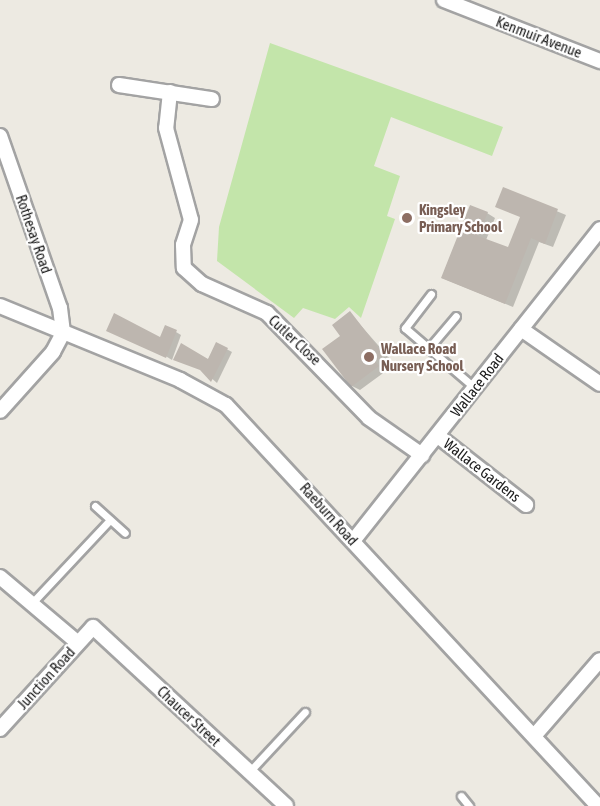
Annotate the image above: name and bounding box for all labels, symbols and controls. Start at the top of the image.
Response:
street label: Kenmuir Avenue [493,12,585,62]
street label: Rothesay Road [12,192,56,276]
place label: Kingsley Primary School [419,200,502,235]
marker: Kingsley Primary School [400,211,414,225]
street label: Cutler Close [265,311,325,369]
place label: Wallace Road Nursery School [381,339,463,374]
marker: Wallace Road Nursery School [362,350,376,364]
street label: Wallace Road [447,350,507,420]
street label: Wallace Gardens [440,434,524,506]
street label: Raeburn Road [296,479,362,549]
street label: Junction Road [13,643,79,713]
street label: Chaucer Street [154,682,224,750]

